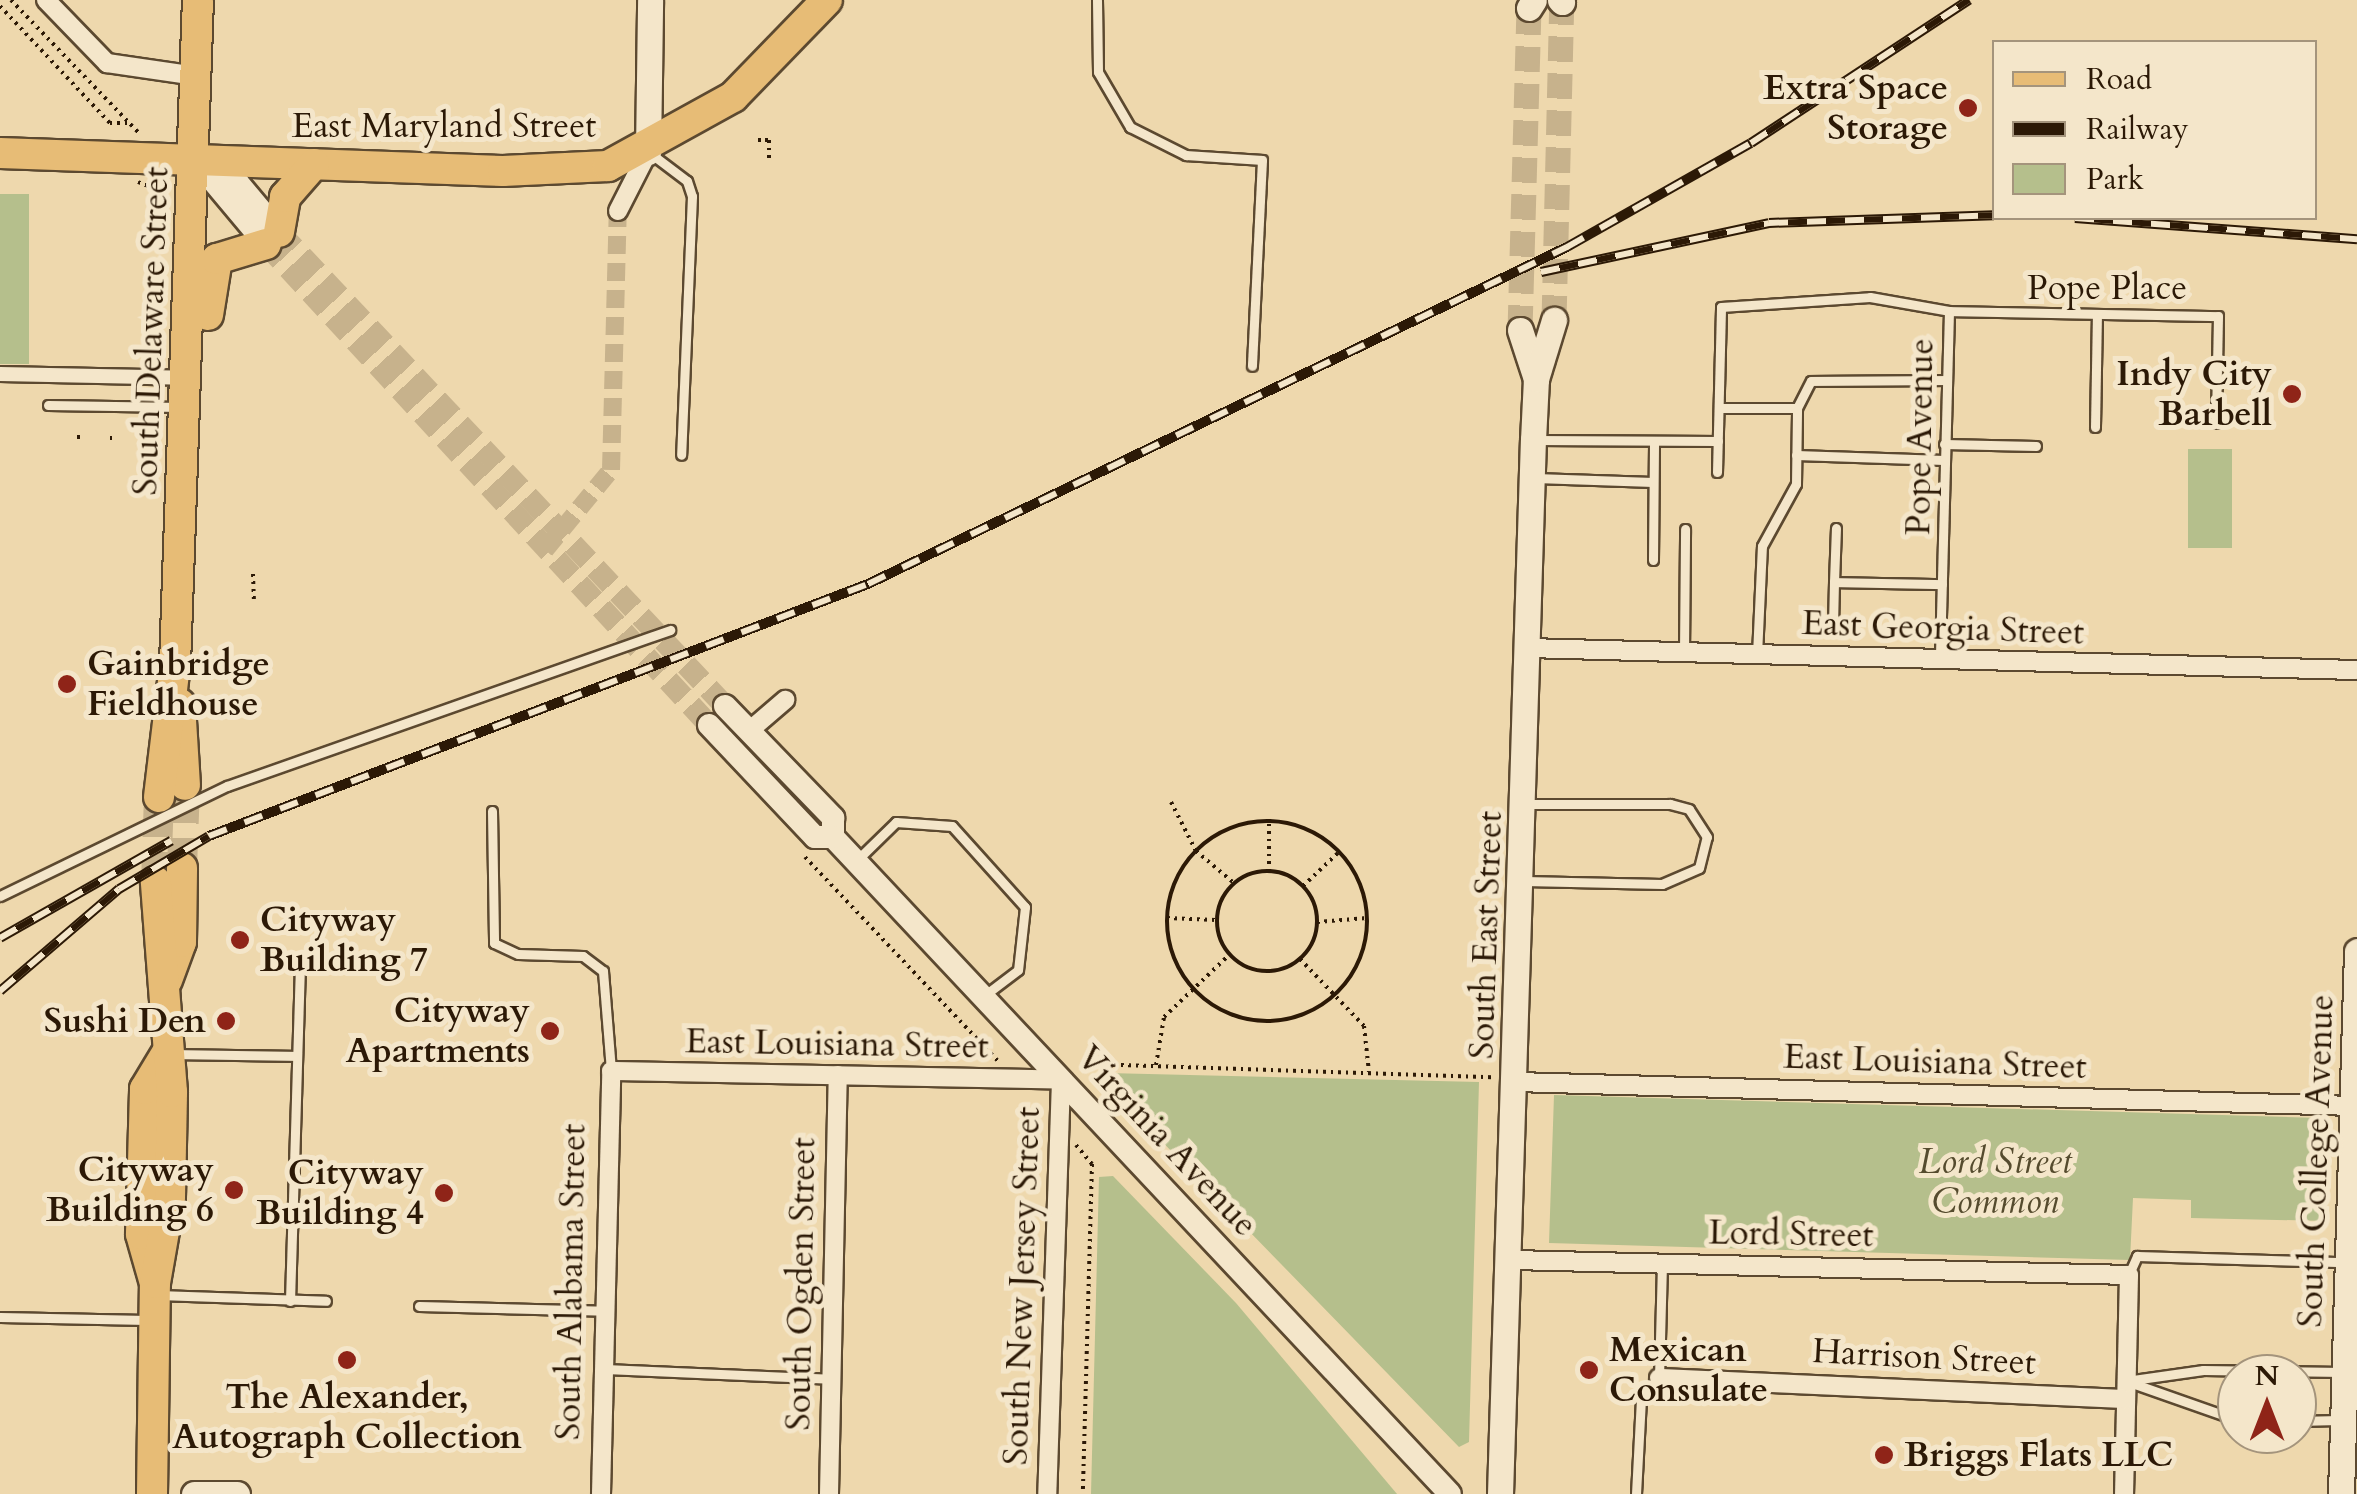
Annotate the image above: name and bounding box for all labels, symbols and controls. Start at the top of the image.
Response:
legend [1992,40,2317,220]
text: Road [2086,59,2152,100]
place label: Extra Space Storage [1763,67,1948,149]
marker: Extra Space Storage [1957,97,1979,119]
street label: East Maryland Street [292,105,596,147]
text: Railway [2086,109,2189,150]
text: Park [2086,159,2144,200]
street label: South Delaware Street [124,166,178,496]
street label: Pope Place [2027,267,2187,309]
street label: Pope Avenue [1897,338,1943,536]
place label: Indy City Barbell [2116,353,2272,435]
marker: Indy City Barbell [2281,383,2303,405]
street label: East Georgia Street [1801,602,2085,654]
place label: Gainbridge Fieldhouse [87,643,270,725]
marker: Gainbridge Fieldhouse [56,673,78,695]
street label: South East Street [1461,810,1511,1060]
place label: Cityway Building 7 [260,899,428,981]
marker: Cityway Building 7 [229,929,251,951]
place label: Cityway Apartments [346,990,530,1072]
street label: South College Avenue [2289,994,2343,1328]
place label: Sushi Den [44,1000,206,1042]
marker: Sushi Den [215,1010,237,1032]
marker: Cityway Apartments [539,1020,561,1042]
street label: East Louisiana Street [685,1020,989,1068]
street label: East Louisiana Street [1783,1036,2087,1088]
street label: Virginia Avenue [1068,1037,1266,1245]
street label: South New Jersey Street [995,1106,1049,1466]
street label: South Alabama Street [547,1123,595,1441]
street label: South Ogden Street [777,1137,825,1431]
park label: Lord Street Common [1918,1141,2072,1223]
place label: Cityway Building 6 [46,1149,214,1231]
place label: Cityway Building 4 [256,1152,424,1234]
marker: Cityway Building 6 [223,1179,245,1201]
marker: Cityway Building 4 [433,1182,455,1204]
street label: Lord Street [1708,1212,1874,1256]
place label: Mexican Consulate [1609,1329,1768,1411]
street label: Harrison Street [1811,1330,2037,1384]
marker: The Alexander, Autograph Collection [336,1349,358,1371]
north arrow [2217,1354,2317,1454]
text: N [2255,1357,2279,1395]
marker: Mexican Consulate [1578,1359,1600,1381]
place label: The Alexander, Autograph Collection [172,1376,522,1458]
place label: Briggs Flats LLC [1904,1434,2173,1476]
marker: Briggs Flats LLC [1873,1444,1895,1466]

